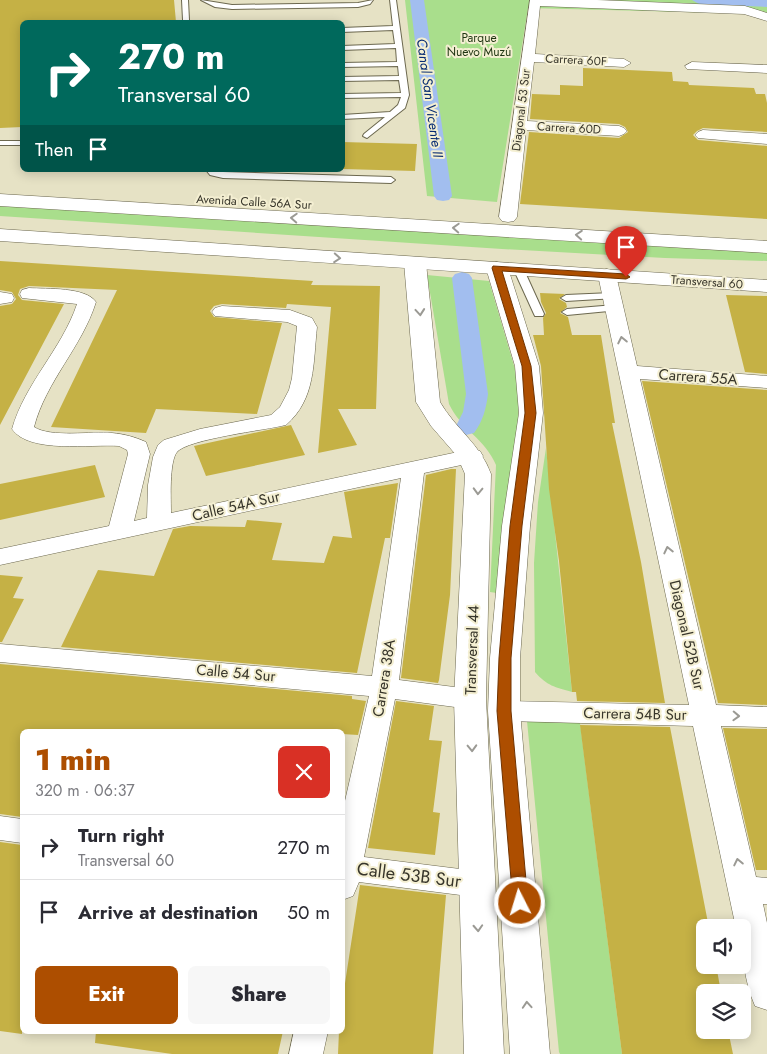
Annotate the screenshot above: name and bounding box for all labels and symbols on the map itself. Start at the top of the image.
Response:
park label: Parque Nuevo Muzú [447,29,511,61]
water label: Canal San Vicente II [412,37,448,159]
street label: Carrera 60F [545,49,607,71]
street label: Diagonal 53 Sur [507,67,535,152]
street label: Carrera 60D [537,117,601,139]
street label: Avenida Calle 56A Sur [196,190,313,214]
one-way arrow [290,212,298,223]
one-way arrow [452,222,460,233]
pin [605,226,647,277]
one-way arrow [574,230,582,241]
one-way arrow [333,252,341,263]
street label: Transversal 60 [670,271,744,293]
one-way arrow [414,308,425,316]
one-way arrow [617,336,628,345]
street label: Carrera 55A [658,363,738,391]
street label: Calle 54A Sur [190,485,283,527]
one-way arrow [472,487,483,495]
one-way arrow [664,546,674,554]
street label: Diagonal 52B Sur [664,578,711,693]
street label: Transversal 44 [459,604,485,695]
street label: Carrera 38A [367,638,401,718]
street label: Calle 54 Sur [195,659,277,687]
street label: Carrera 54B Sur [583,702,688,726]
one-way arrow [732,711,740,721]
one-way arrow [467,744,477,752]
street label: Calle 53B Sur [355,856,463,894]
one-way arrow [733,858,744,867]
position arrow [493,876,545,928]
one-way arrow [473,924,484,932]
one-way arrow [521,1001,532,1009]

